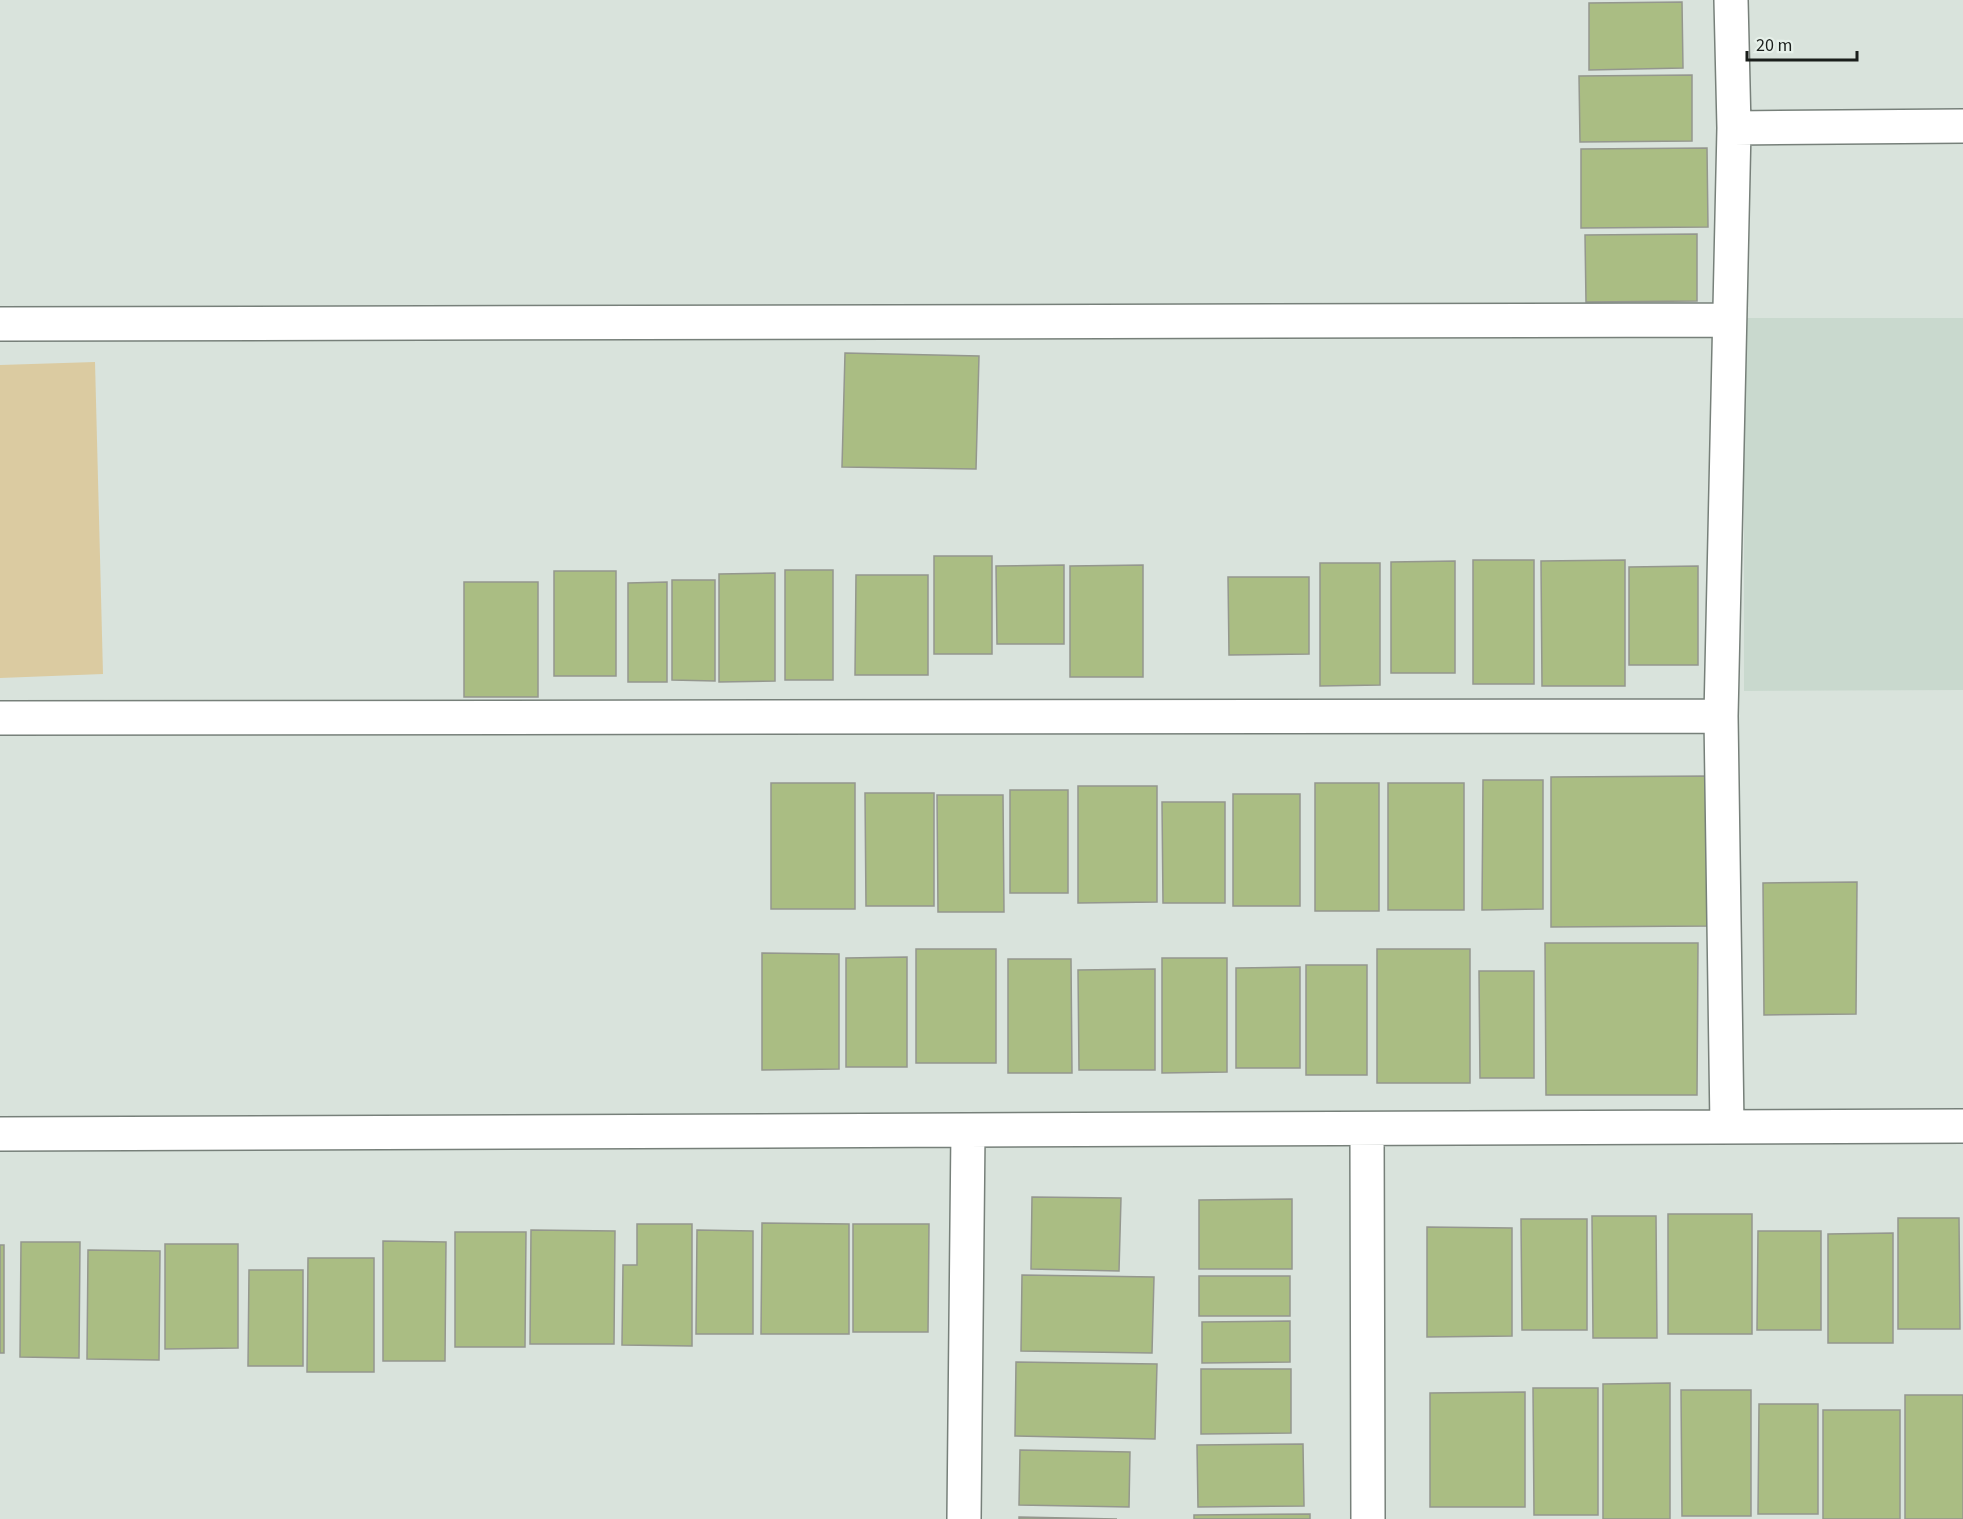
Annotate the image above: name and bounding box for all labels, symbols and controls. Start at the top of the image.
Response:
scale bar [1747,24,1856,62]
text: 20 m [1756,33,1792,58]

